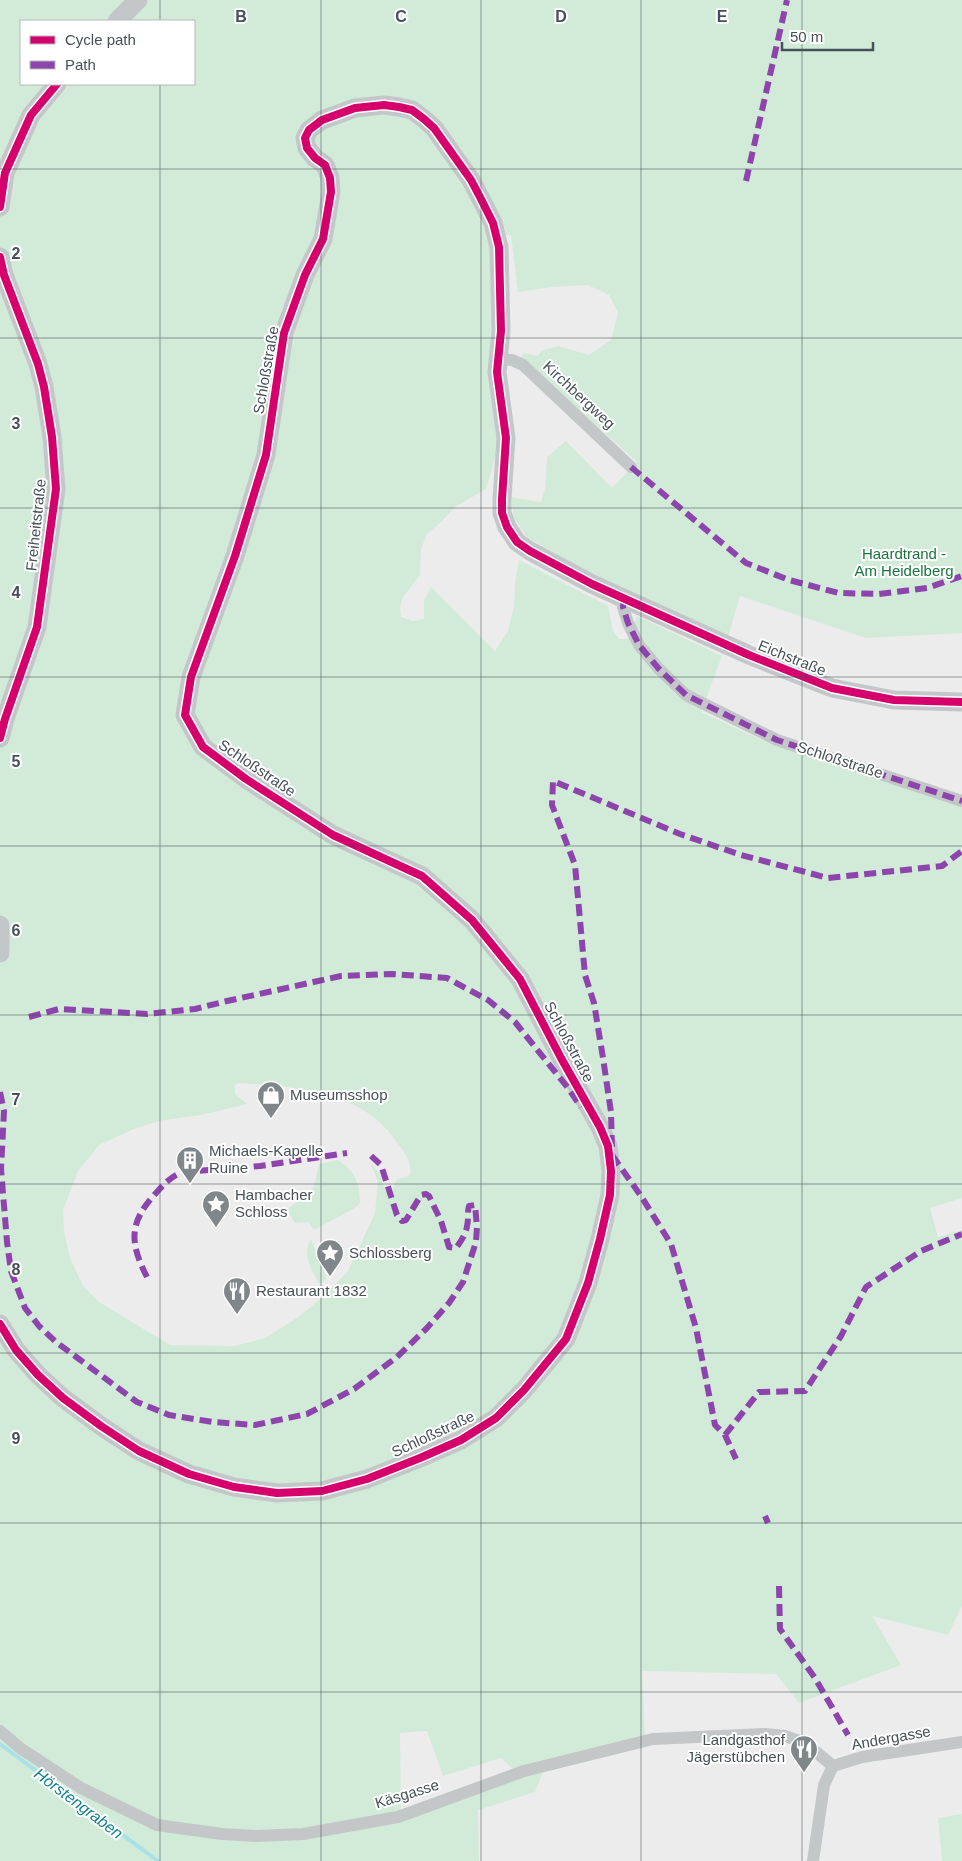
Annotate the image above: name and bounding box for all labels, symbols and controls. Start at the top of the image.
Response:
text: B [235,8,247,25]
text: C [395,8,407,25]
text: D [555,8,567,25]
text: E [717,8,728,25]
legend [20,20,195,85]
scale bar [782,20,873,52]
text: 50 m [790,28,823,45]
text: Cycle path [65,31,136,48]
text: Path [65,56,96,73]
text: 2 [12,245,21,262]
street label: Schloßstraße [249,325,282,415]
street label: Kirchbergweg [540,357,619,432]
text: 3 [12,415,21,432]
street label: Freiheitstraße [22,478,49,572]
park label: Haardtrand - Am Heidelberg [854,545,954,579]
text: 4 [12,584,21,601]
street label: Eichstraße [756,636,829,679]
street label: Schloßstraße [216,736,299,800]
street label: Schloßstraße [795,738,885,781]
text: 5 [12,753,21,770]
text: 6 [12,922,21,939]
street label: Schloßstraße [541,998,598,1085]
shop icon: Museumsshop [256,1080,286,1119]
place label: Museumsshop [290,1086,388,1103]
text: 7 [12,1091,21,1108]
place label: Michaels-Kapelle Ruine [209,1142,323,1176]
building icon: Michaels-Kapelle Ruine [175,1145,205,1184]
place label: Hambacher Schloss [235,1186,313,1220]
place icon: Hambacher Schloss [201,1189,231,1228]
place icon: Schlossberg [315,1238,345,1277]
place label: Schlossberg [349,1244,432,1261]
text: 8 [12,1261,21,1278]
restaurant icon: Restaurant 1832 [222,1276,252,1315]
place label: Restaurant 1832 [256,1282,367,1299]
street label: Schloßstraße [389,1407,477,1460]
text: 9 [12,1430,21,1447]
street label: Andergasse [850,1722,932,1753]
place label: Landgasthof Jägerstübchen [687,1731,786,1765]
restaurant icon: Landgasthof Jägerstübchen [789,1734,819,1773]
water label: Hörstengraben [31,1765,126,1842]
street label: Käsgasse [373,1776,441,1811]

